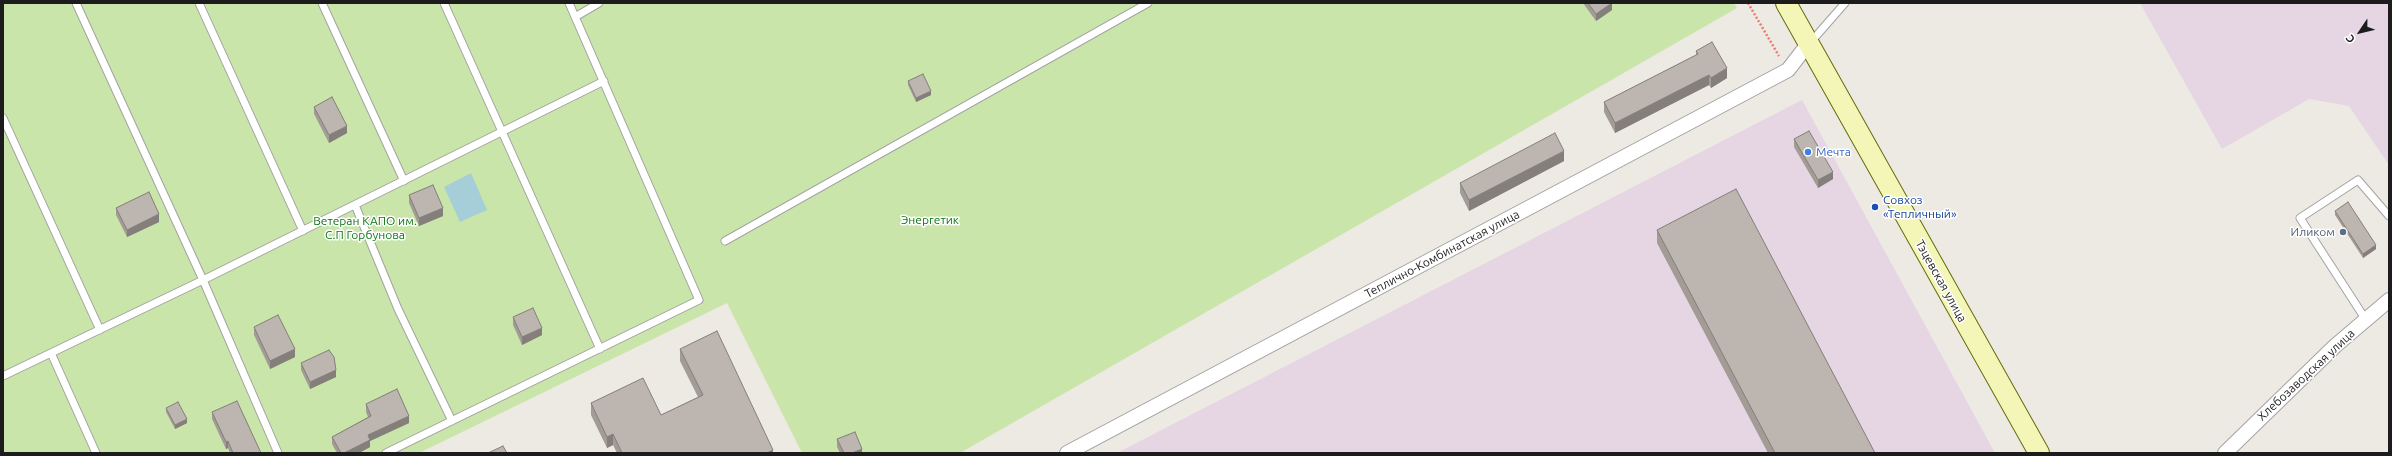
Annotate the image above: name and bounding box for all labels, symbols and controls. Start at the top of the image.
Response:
north arrow [2340,12,2380,52]
text: С [2343,33,2357,45]
place label: Мечта [1816,145,1851,159]
marker: Мечта [1803,147,1813,157]
place label: Совхоз «Тепличный» [1883,193,1957,221]
marker: Совхоз «Тепличный» [1870,202,1880,212]
street label: Теплично-Комбинатская улица [1362,207,1522,301]
park label: Энергетик [901,213,959,227]
park label: Ветеран КАПО им. С.П Горбунова [313,214,417,242]
place label: Иликом [2291,225,2335,239]
marker: Иликом [2338,227,2348,237]
street label: Тэцевская улица [1912,237,1970,325]
street label: Хлебозаводская улица [2254,326,2358,424]

